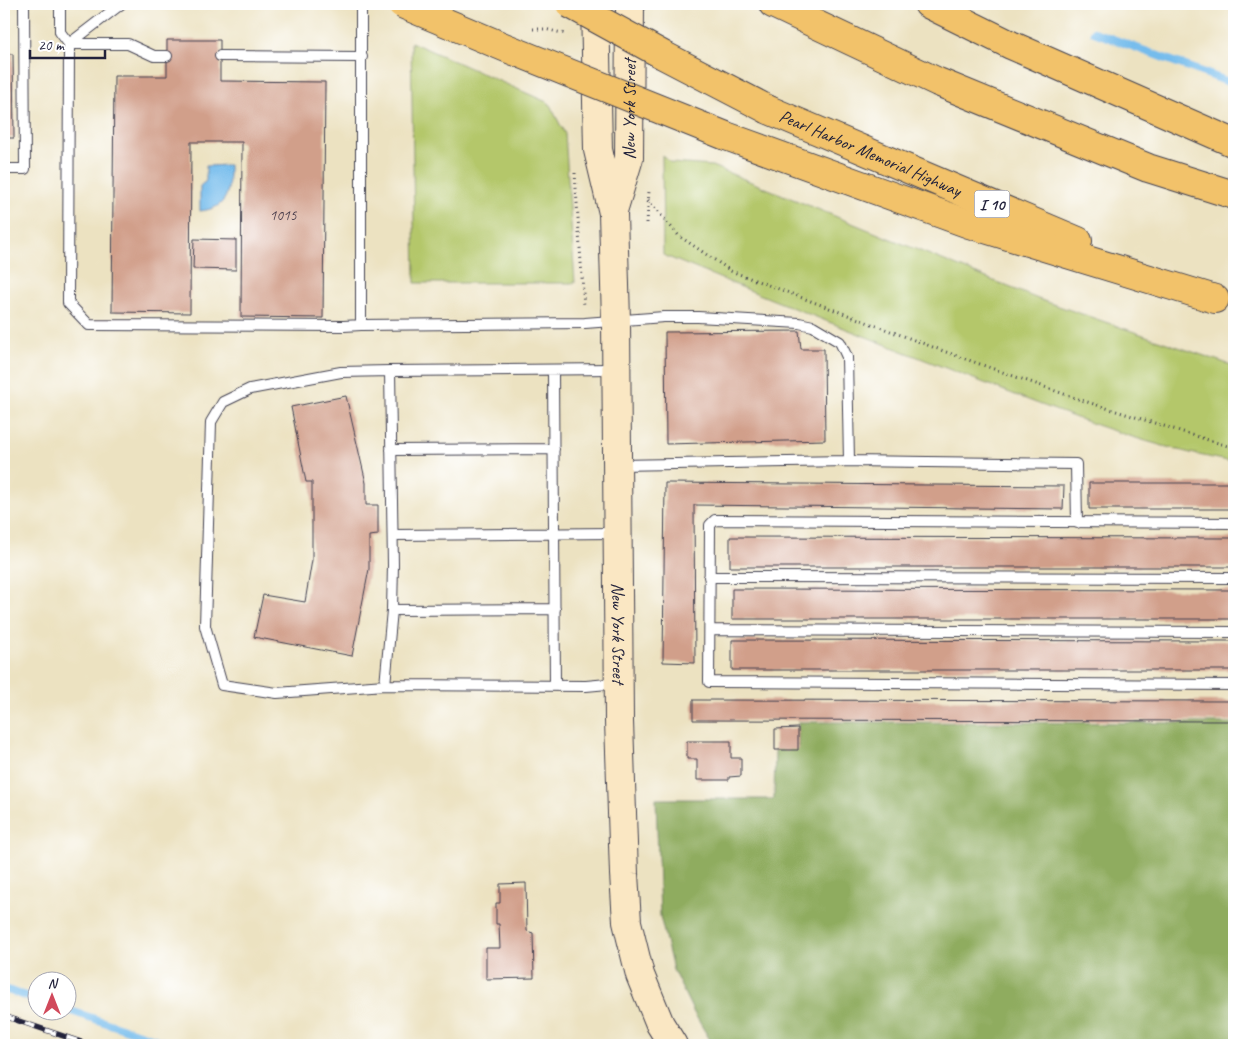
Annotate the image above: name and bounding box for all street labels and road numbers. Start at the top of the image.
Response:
street label: New York Street [618,56,641,160]
street label: Pearl Harbor Memorial Highway [776,105,966,202]
road number: I 10 [974,190,1010,218]
street label: New York Street [607,583,630,687]

